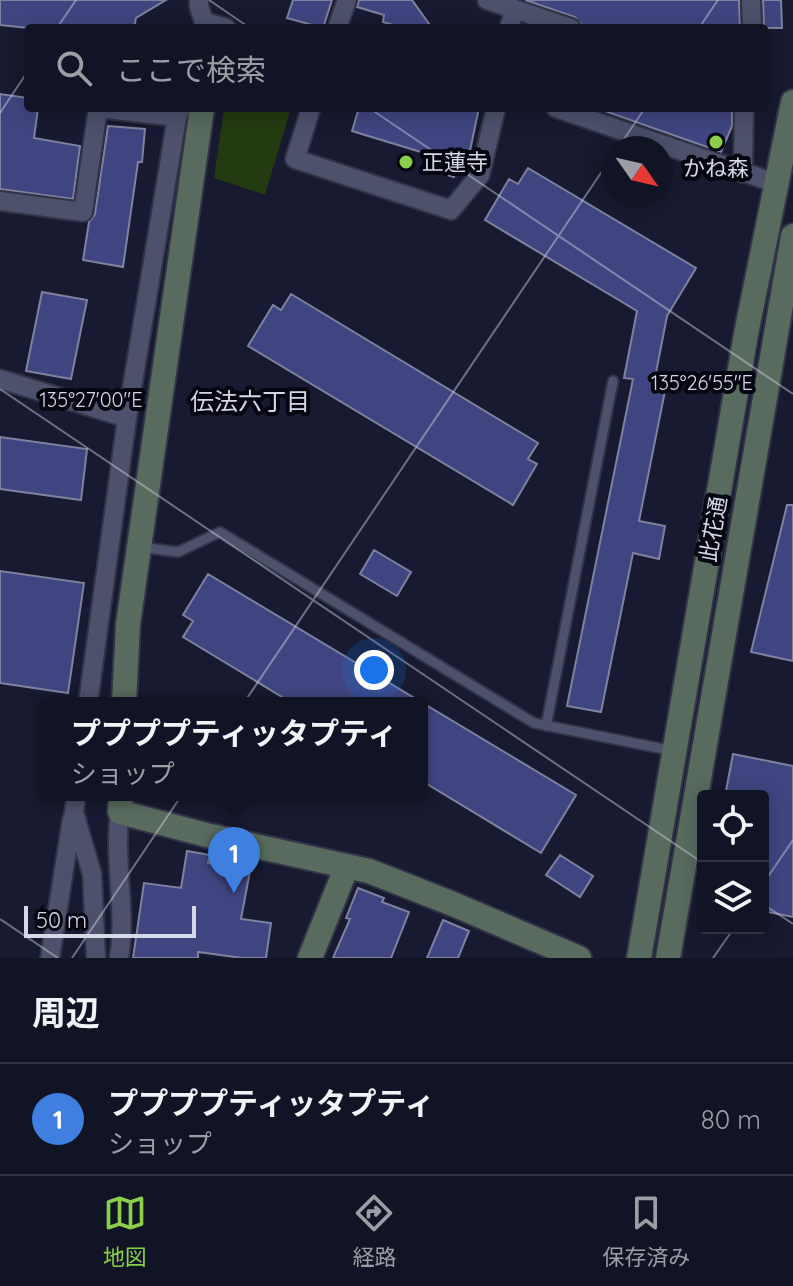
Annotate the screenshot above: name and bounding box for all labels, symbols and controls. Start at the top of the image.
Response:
search box [24,24,769,112]
icon: search [52,46,96,90]
text: ここで検索 [116,51,266,89]
marker: かね森 [707,133,725,151]
north arrow [601,136,673,208]
place label: 正蓮寺 [422,148,488,176]
marker: 正蓮寺 [397,153,415,171]
place label: かね森 [683,154,749,182]
text: 135°26'55"E [651,370,753,395]
district label: 伝法六丁目 [190,386,310,416]
text: 135°27'00"E [39,387,143,412]
street label: 此花通 [693,494,733,564]
your location [354,650,394,690]
popup [40,697,428,801]
text: ププププティッタプティ [71,714,397,752]
text: ショップ [71,757,175,790]
map controls [697,790,769,934]
button: locate [697,790,769,862]
pin: 1 [208,827,260,893]
button: layers [697,862,769,934]
scale bar [24,902,196,938]
text: 50 m [36,906,87,934]
text: 周辺 [32,991,100,1034]
text: ププププティッタプティ [108,1084,434,1122]
text: 1 [53,1103,63,1136]
text: 80 m [701,1103,761,1136]
text: ショップ [108,1127,212,1160]
tab: 地図 [103,1191,147,1271]
tab: 経路 [352,1191,396,1271]
tab: 保存済み [602,1191,690,1271]

